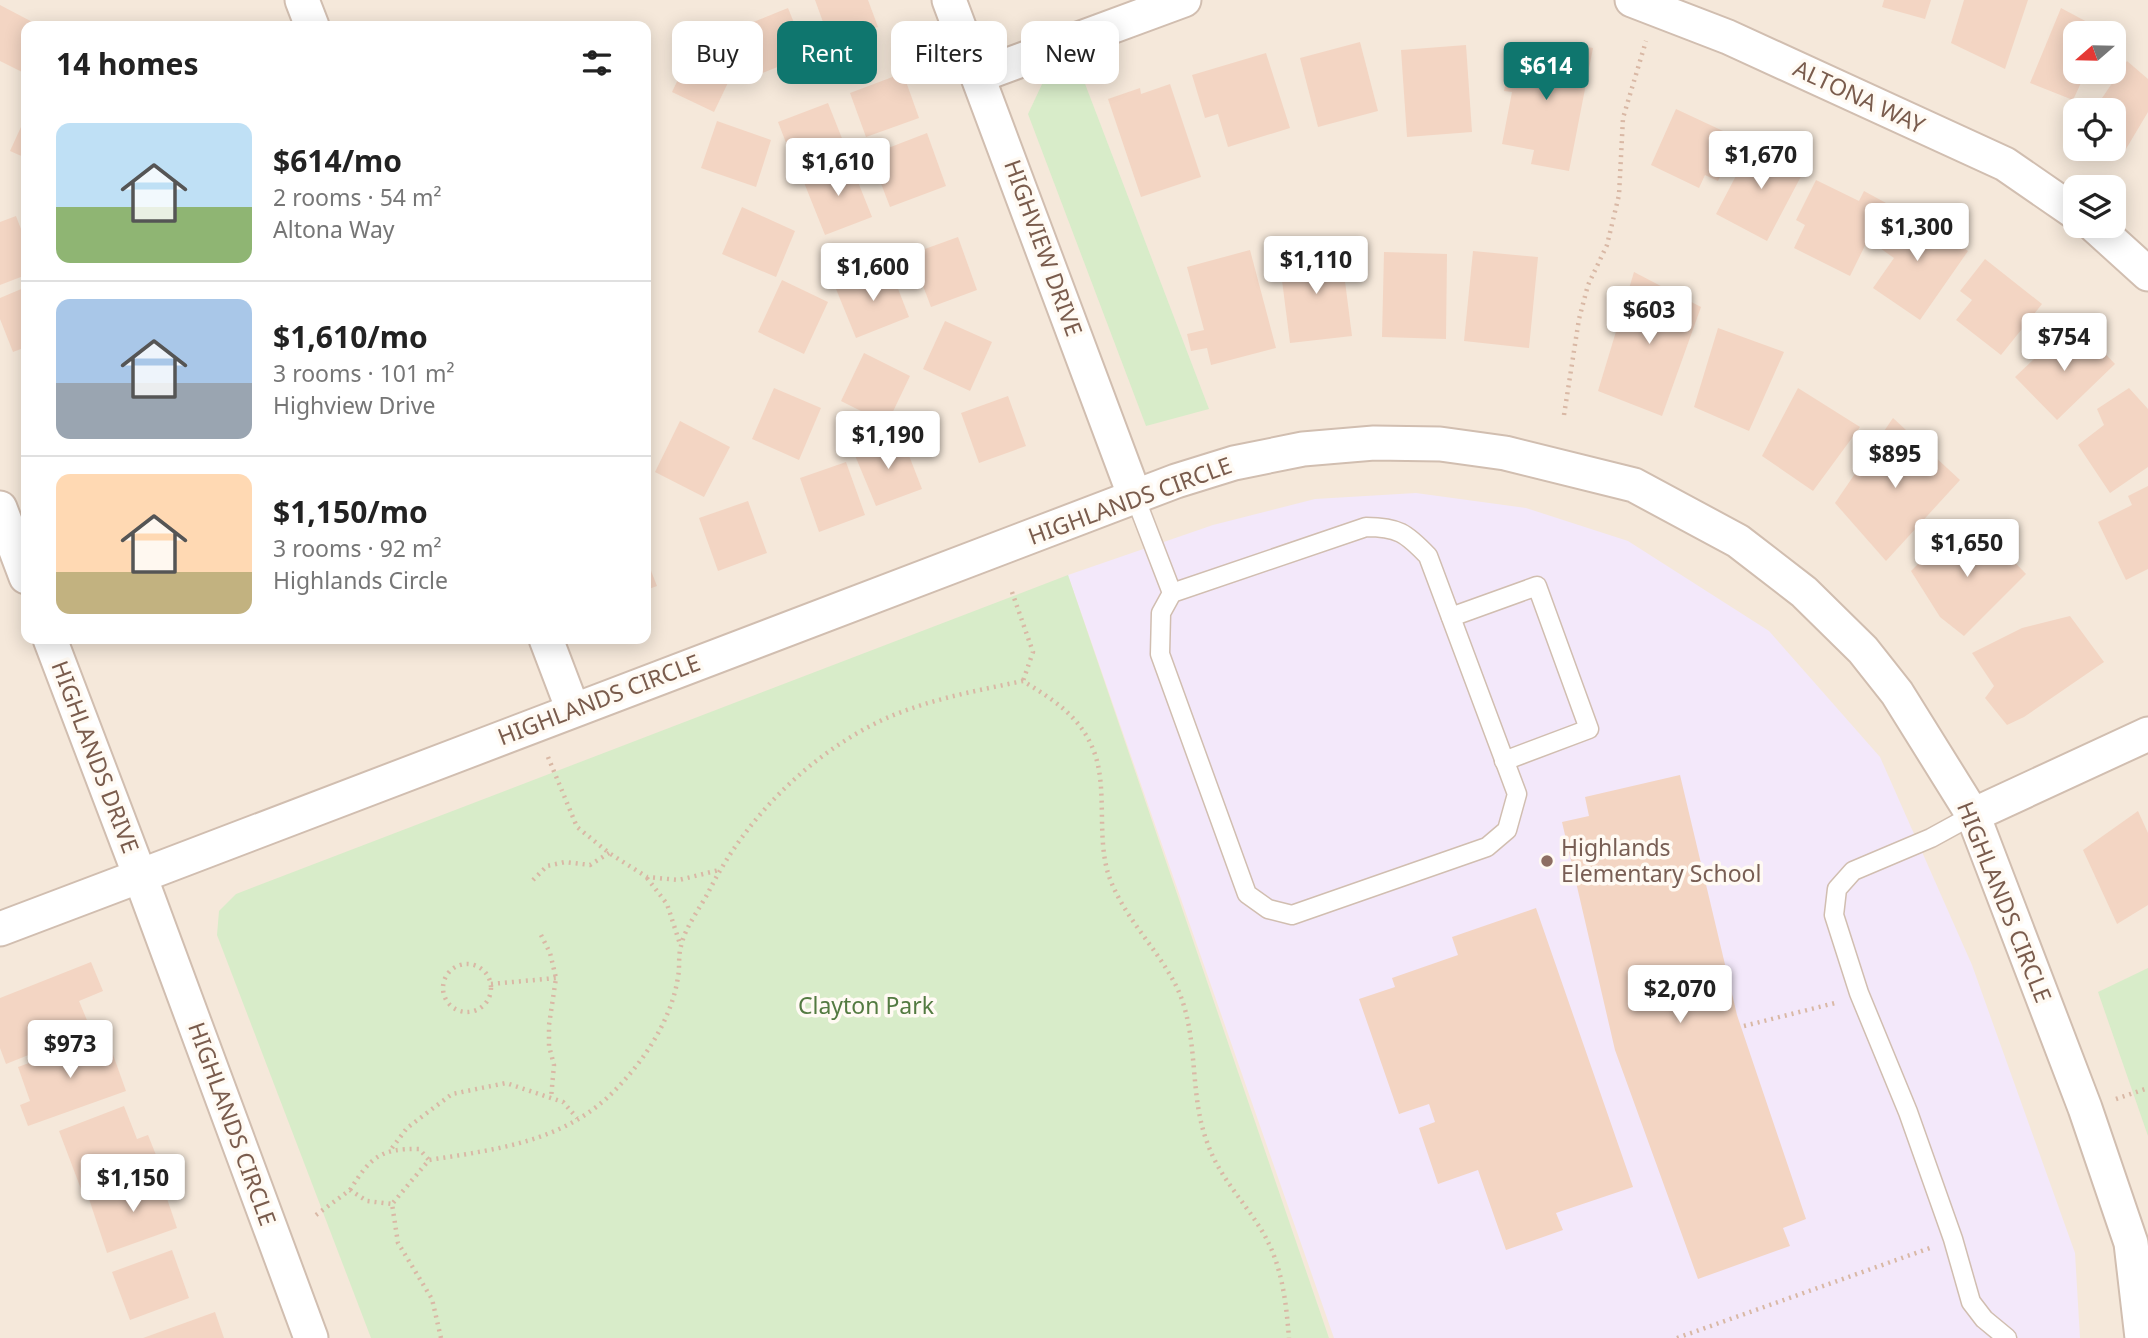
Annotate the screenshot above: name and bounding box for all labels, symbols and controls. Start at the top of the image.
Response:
chip: Buy [672,21,763,84]
chip: Rent [777,21,877,84]
chip: Filters [891,21,1007,84]
chip: New [1021,21,1119,84]
north arrow [2063,21,2126,84]
map controls [2063,21,2126,238]
pin: $614 [1505,42,1587,102]
text: 14 homes [56,43,199,84]
icon: filters [578,44,616,82]
text: $614 [1520,49,1572,81]
street label: ALTONA WAY [1789,52,1931,141]
button: locate [2063,98,2126,161]
pin: $1,670 [1704,132,1818,191]
pin: $1,610 [781,138,895,198]
text: $1,670 [1725,138,1797,170]
text: $614/mo [273,140,402,181]
text: $1,610 [802,145,874,177]
icon: home [112,151,196,235]
street label: HIGHVIEW DRIVE [997,155,1091,340]
button: layers [2063,175,2126,238]
text: 2 rooms · 54 m² [273,181,442,213]
pin: $1,300 [1860,204,1974,263]
text: $1,300 [1881,210,1953,242]
text: Altona Way [273,213,395,245]
pin: $1,110 [1259,236,1373,296]
text: $1,110 [1280,243,1352,275]
pin: $1,600 [816,244,930,303]
text: $1,600 [837,250,909,282]
pin: $603 [1608,286,1690,346]
text: $603 [1623,293,1675,325]
pin: $754 [2023,314,2105,373]
text: $1,610/mo [273,316,428,357]
text: $754 [2038,320,2090,352]
icon: home [112,327,196,411]
text: 3 rooms · 101 m² [273,357,455,389]
text: Highview Drive [273,389,435,421]
pin: $1,190 [831,412,945,471]
text: $1,190 [852,418,924,450]
pin: $895 [1854,430,1936,490]
text: $895 [1869,437,1921,469]
street label: HIGHLANDS CIRCLE [1024,448,1236,552]
text: $1,150/mo [273,491,428,532]
icon: home [112,502,196,586]
pin: $1,650 [1910,520,2024,579]
text: $1,650 [1931,526,2003,558]
text: 3 rooms · 92 m² [273,532,442,564]
text: Highlands Circle [273,564,448,596]
street label: HIGHLANDS CIRCLE [493,646,704,752]
street label: HIGHLANDS DRIVE [44,656,147,857]
street label: HIGHLANDS CIRCLE [1950,796,2060,1007]
place label: Highlands Elementary School [1561,831,1761,889]
marker: Highlands Elementary School [1539,853,1555,869]
pin: $2,070 [1623,965,1737,1025]
text: $2,070 [1644,972,1716,1004]
park label: Clayton Park [798,989,935,1021]
street label: HIGHLANDS CIRCLE [181,1018,285,1230]
pin: $973 [29,1020,111,1080]
text: $973 [44,1027,96,1059]
pin: $1,150 [76,1154,190,1214]
text: $1,150 [97,1161,169,1193]

